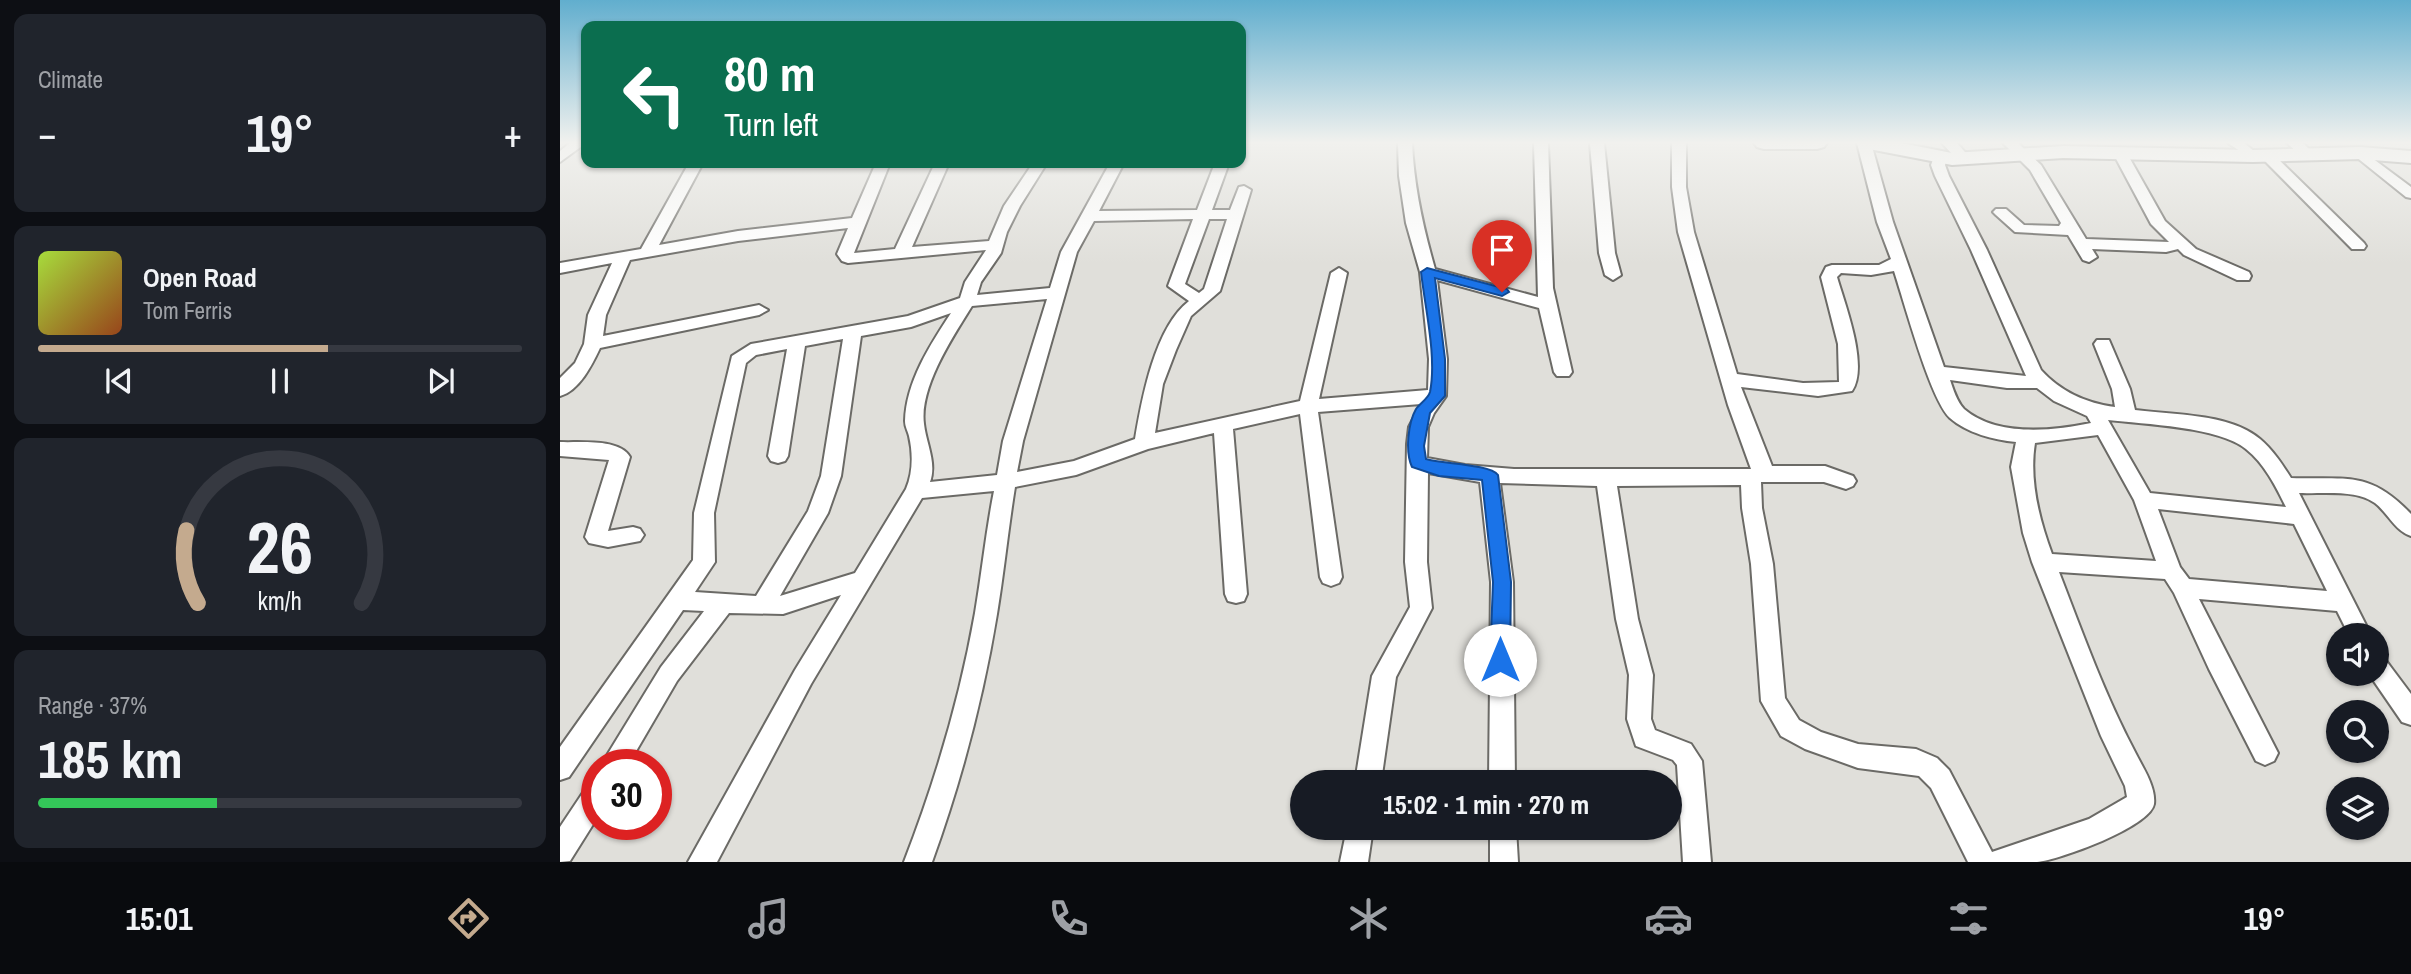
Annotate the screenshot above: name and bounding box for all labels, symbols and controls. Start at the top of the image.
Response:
text: 80 m [724,40,816,106]
icon: left [609,49,700,140]
text: Climate [38,64,103,95]
text: 19° [246,98,314,168]
text: Turn left [724,103,818,146]
text: − [38,108,56,159]
text: + [504,108,522,159]
pin [1472,220,1532,292]
icon: arrive [1483,231,1521,269]
text: Open Road [143,260,257,295]
text: Tom Ferris [143,295,232,326]
icon: previous [100,362,138,400]
icon: pause [261,362,299,400]
icon: next [422,362,460,400]
text: 26 [247,498,313,596]
text: km/h [258,584,302,618]
position arrow [1463,623,1537,697]
map controls [2326,623,2389,840]
button: sound [2326,623,2389,686]
text: Range · 37% [38,690,147,721]
button: search [2326,700,2389,763]
text: 185 km [38,724,183,794]
speed limit sign: 30 [581,749,672,840]
button: layers [2326,777,2389,840]
text: 15:02 · 1 min · 270 m [1383,787,1589,822]
icon: directions [444,894,493,943]
icon: music [744,894,793,943]
icon: phone [1044,894,1093,943]
icon: climate [1344,894,1393,943]
icon: car [1644,894,1693,943]
icon: filters [1944,894,1993,943]
text: 15:01 [125,897,193,940]
text: 19° [2243,897,2285,940]

